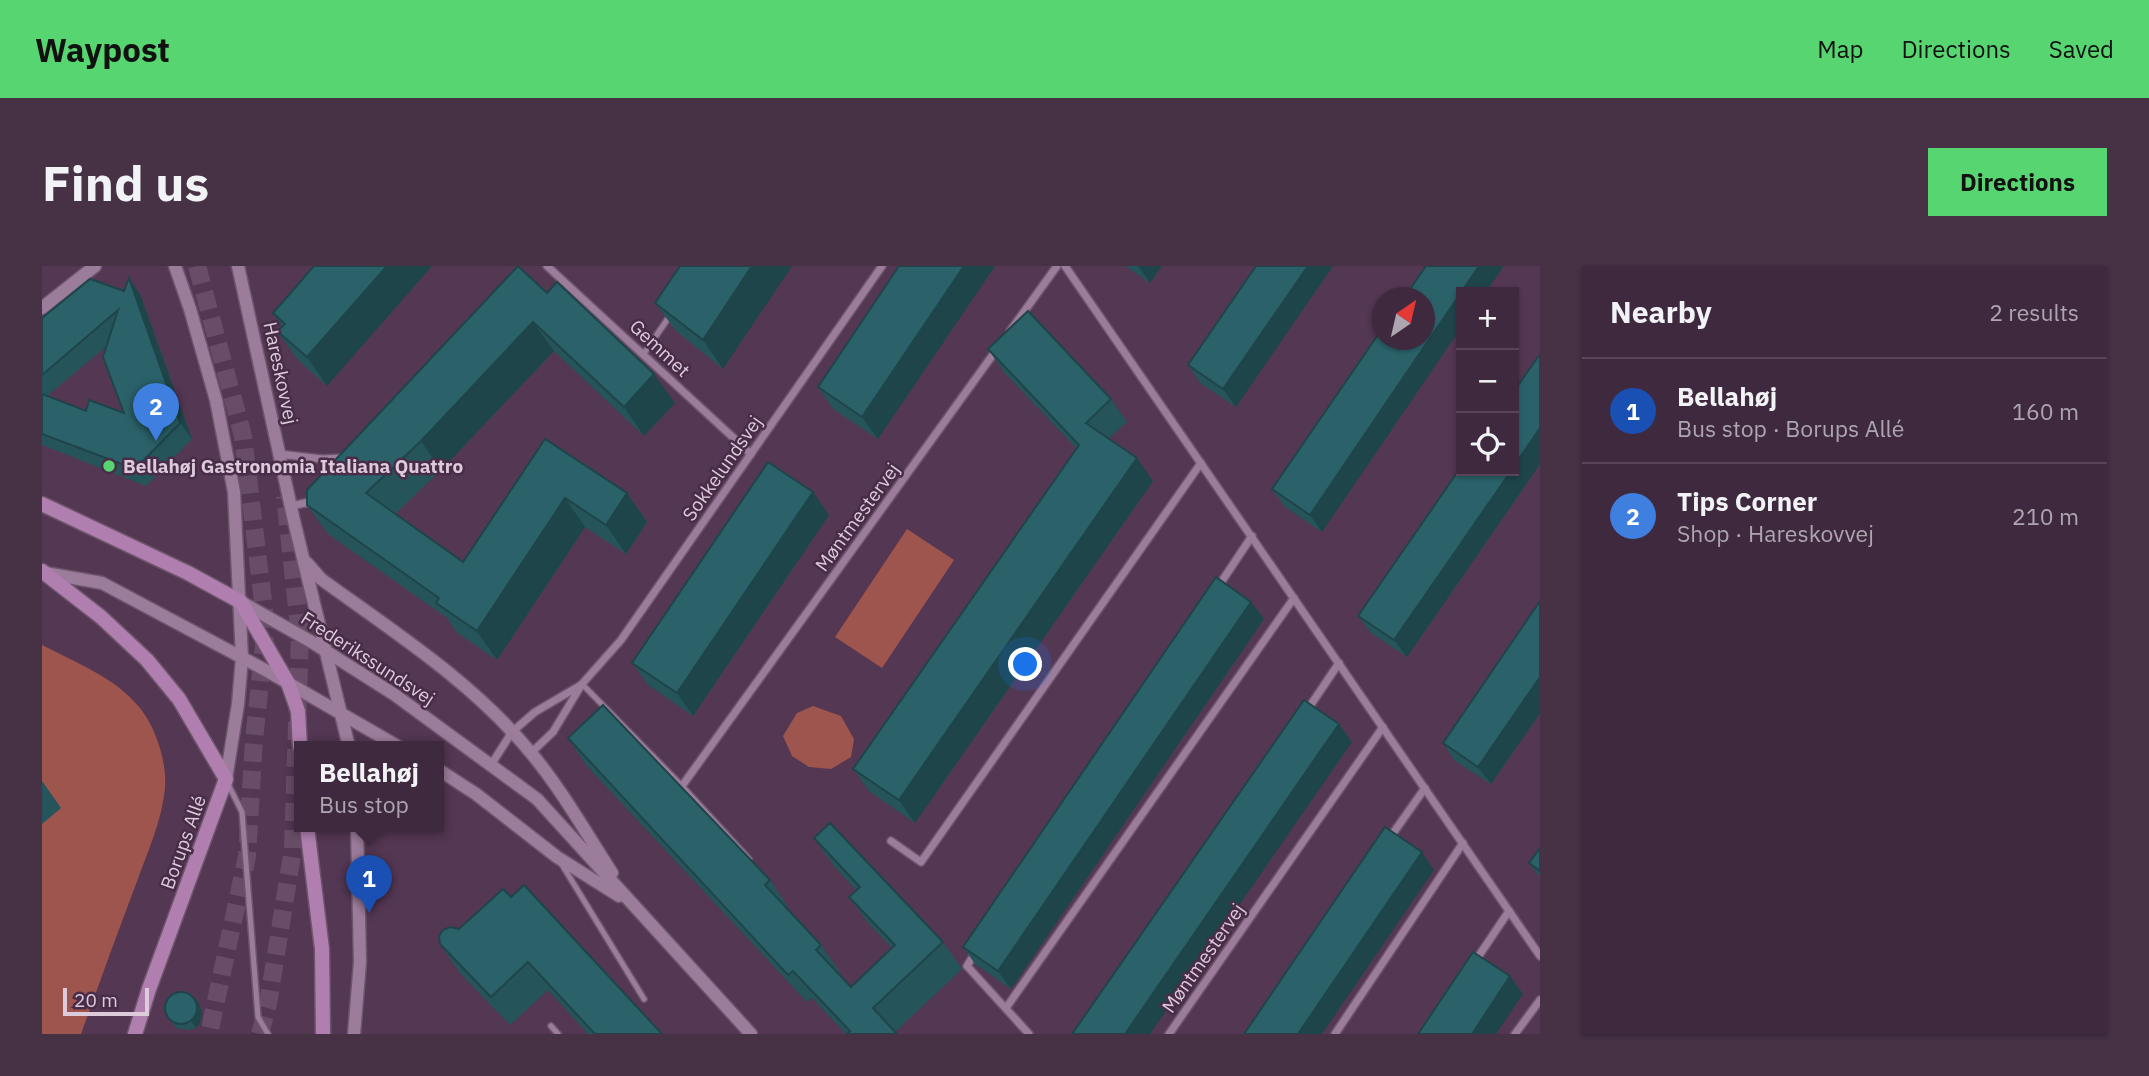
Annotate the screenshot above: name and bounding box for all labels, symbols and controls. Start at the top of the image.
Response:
text: Waypost [35,28,170,71]
text: Map [1817,33,1863,65]
text: Directions [1901,33,2011,65]
text: Saved [2049,33,2114,65]
button: Directions [1928,148,2107,216]
text: Find us [42,151,209,214]
north arrow [1372,287,1435,350]
map controls [1456,287,1519,476]
button: + [1456,287,1519,350]
text: Nearby [1610,292,1712,331]
text: 2 results [1989,297,2079,327]
street label: Gemmet [625,314,695,382]
street label: Hareskovvej [258,320,304,426]
button: − [1456,350,1519,413]
text: Bellahøj [1677,379,1777,413]
pin: 2 [133,383,179,441]
text: 1 [1626,396,1640,426]
text: 160 m [2012,396,2079,426]
street label: Sokkelundsvej [677,411,767,525]
button: locate [1456,413,1519,476]
text: Bus stop · Borups Allé [1677,413,1904,443]
place label: Bellahøj Gastronomia Italiana Quattro [123,454,463,478]
marker: Bellahøj Gastronomia Italiana Quattro [101,458,117,474]
street label: Møntmestervej [810,458,904,576]
text: Tips Corner [1677,484,1817,518]
text: 2 [1626,501,1640,531]
text: 210 m [2012,501,2079,531]
text: Shop · Hareskovvej [1677,518,1874,548]
street label: Frederikssundsvej [296,606,440,710]
your location [1008,647,1042,681]
popup [294,741,444,832]
text: Bellahøj [319,755,419,789]
text: Bus stop [319,789,409,819]
street label: Borups Allé [155,792,211,892]
pin: 1 [346,855,392,913]
street label: Møntmestervej [1156,899,1250,1017]
scale bar [63,985,149,1017]
text: 20 m [74,988,118,1012]

